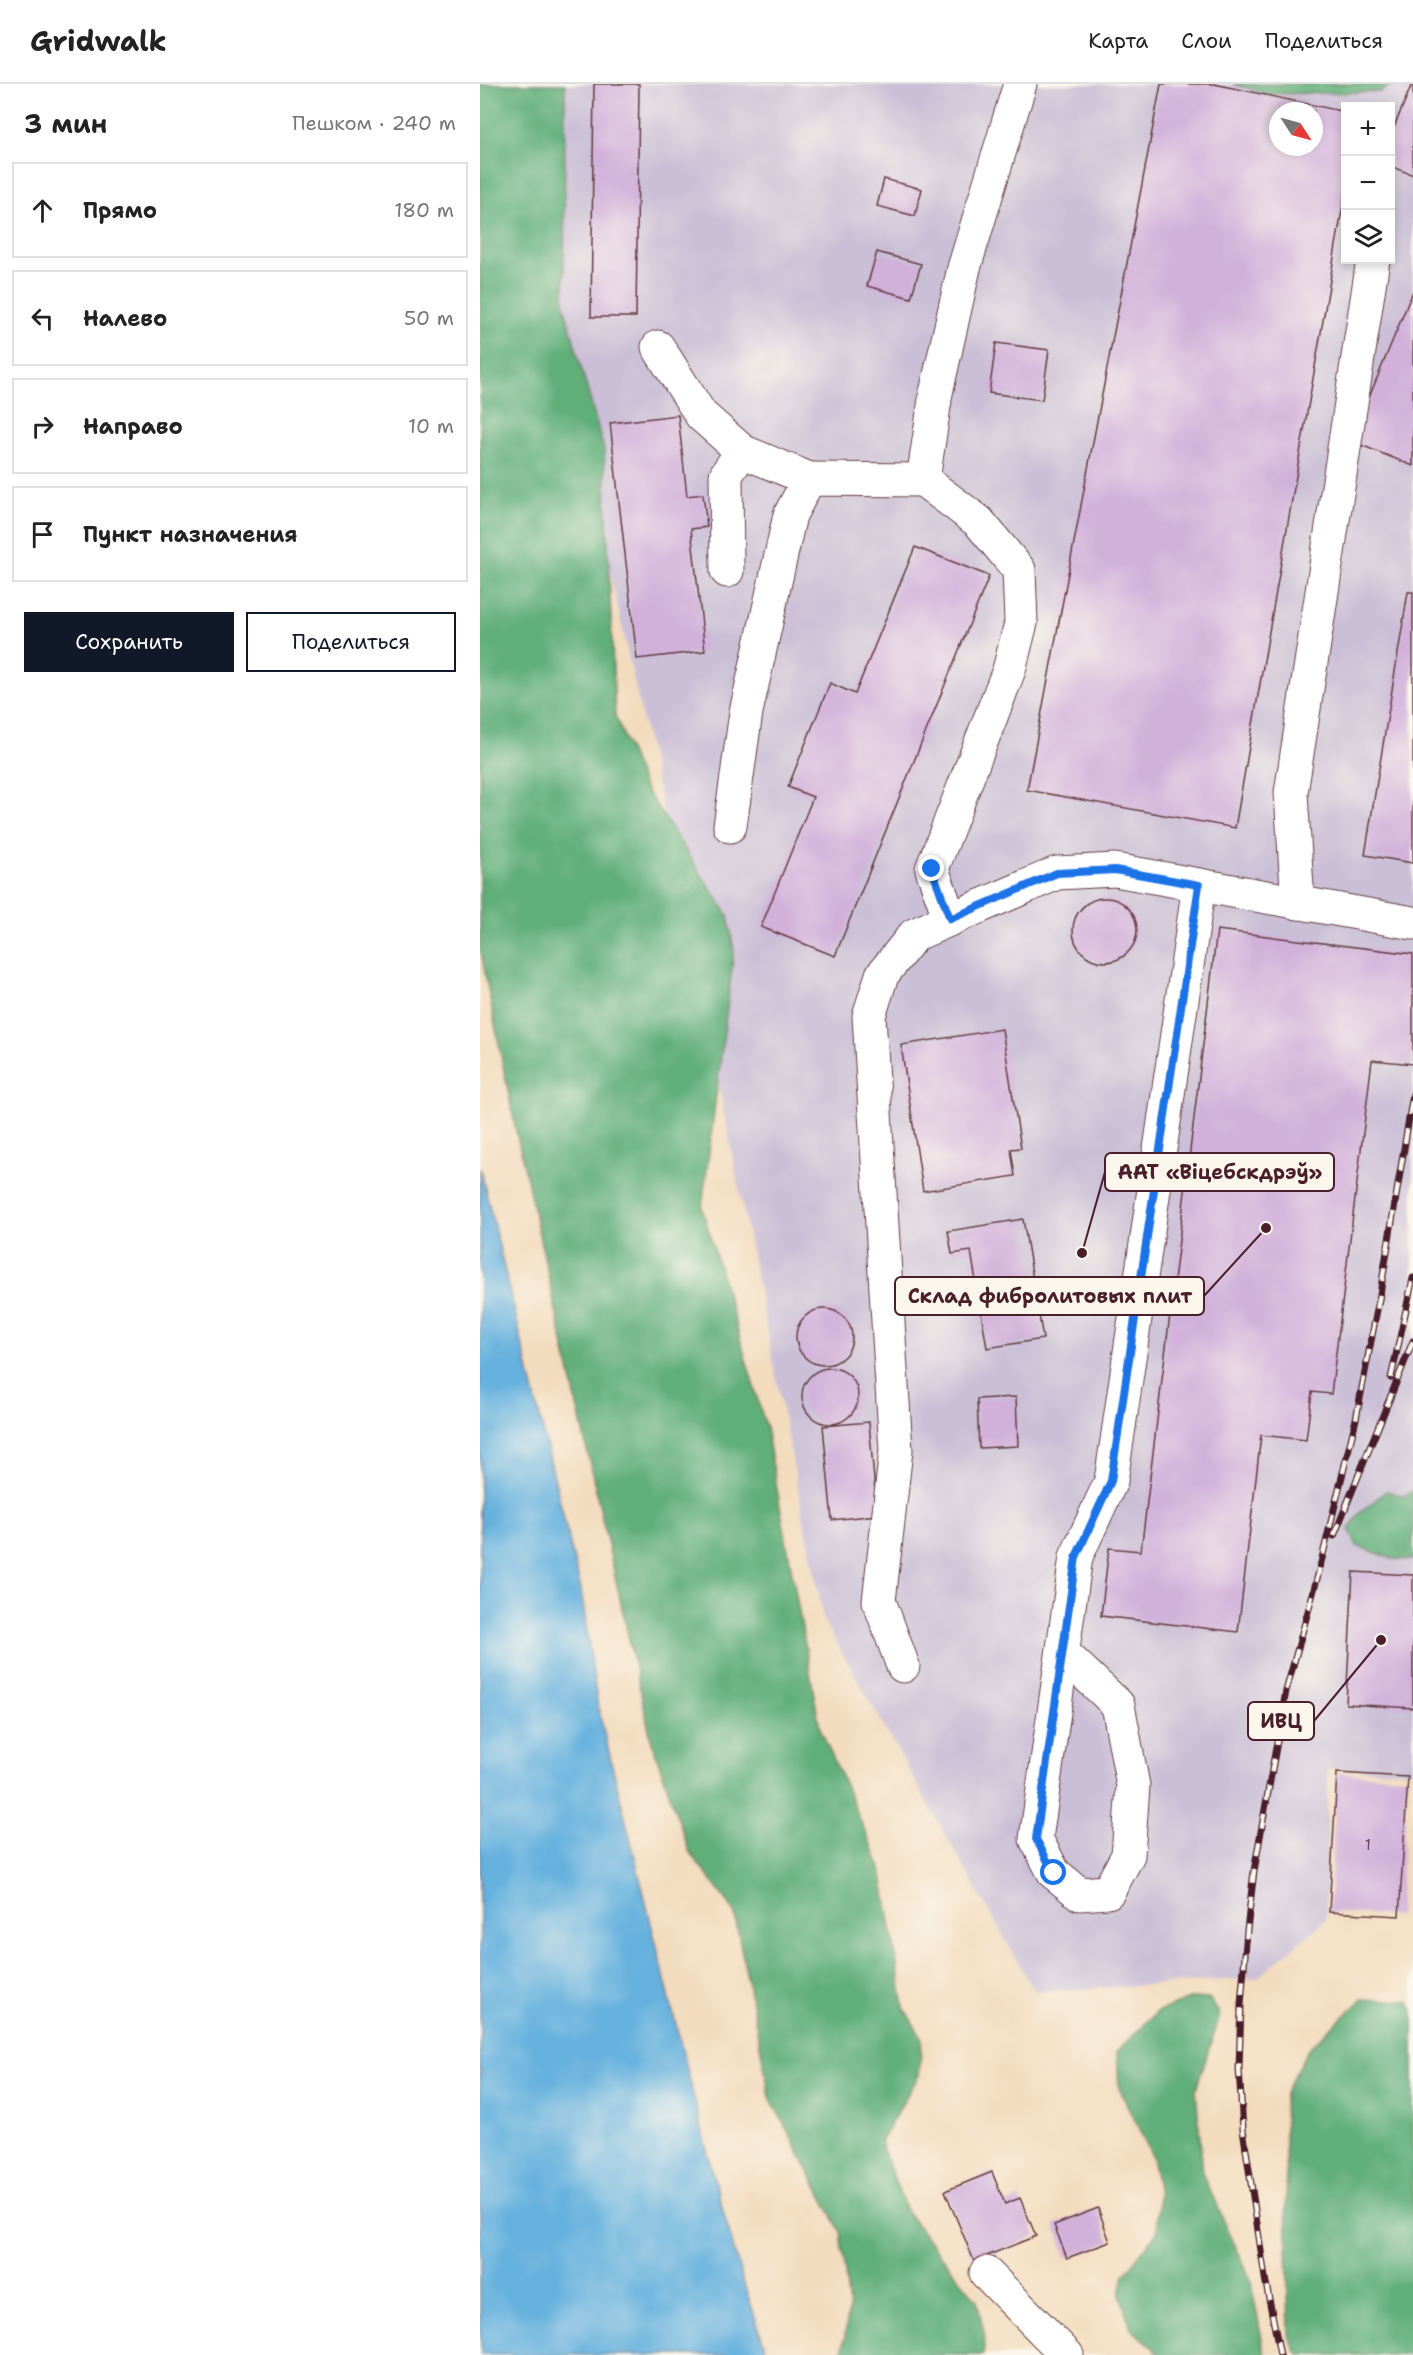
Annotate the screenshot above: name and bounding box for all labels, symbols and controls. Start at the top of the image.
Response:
text: Gridwalk [30,22,167,60]
text: Карта [1088,27,1148,55]
text: Слои [1181,27,1232,55]
text: Поделиться [1265,27,1383,55]
north arrow [1269,102,1323,156]
map controls [1341,102,1395,264]
button: + [1341,102,1395,156]
text: 3 мин [24,106,107,141]
text: Пешком · 240 m [292,110,456,136]
button: − [1341,156,1395,210]
icon: ahead [26,194,59,227]
text: Прямо [83,196,157,225]
text: 180 m [394,197,454,223]
button: layers [1341,210,1395,264]
icon: left [26,302,59,335]
text: Налево [83,304,167,333]
text: 50 m [404,305,454,331]
icon: right [26,410,59,443]
text: Направо [83,412,183,441]
text: 10 m [408,413,454,439]
icon: arrive [26,518,59,551]
text: Пункт назначения [83,520,297,549]
button: Сохранить [24,612,234,672]
button: Поделиться [246,612,456,672]
route end [918,855,944,881]
callout: ААТ «Віцебскдрэў» [1105,1153,1334,1191]
text: ААТ «Віцебскдрэў» [1118,1159,1322,1185]
callout: Склад фибролитовых плит [895,1277,1204,1315]
text: Склад фибролитовых плит [908,1283,1192,1309]
callout: ИВЦ [1248,1702,1314,1740]
text: ИВЦ [1260,1708,1302,1734]
house number: 1 [1365,1835,1371,1855]
route start [1040,1859,1066,1885]

